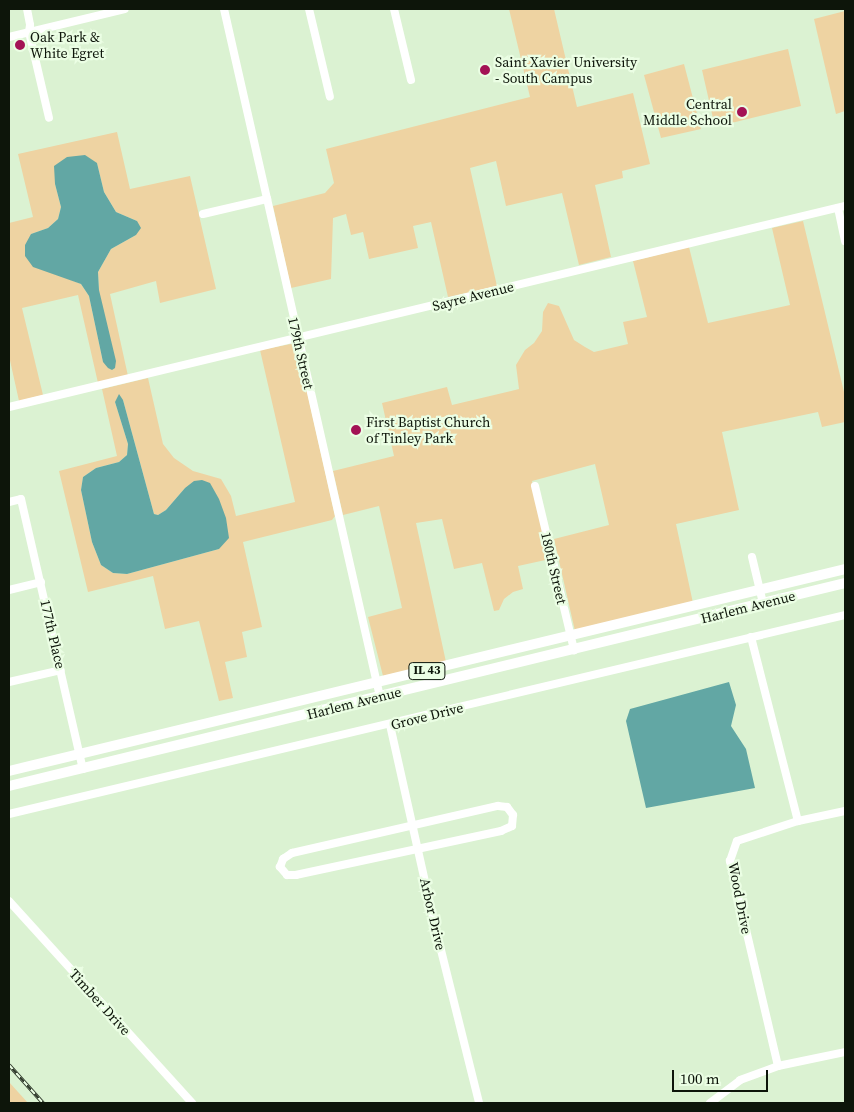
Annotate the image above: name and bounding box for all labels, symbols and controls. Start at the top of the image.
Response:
place label: Oak Park & White Egret [30,29,104,62]
marker: Oak Park & White Egret [14,39,26,51]
place label: Saint Xavier University - South Campus [495,54,637,86]
marker: Saint Xavier University - South Campus [479,64,491,76]
place label: Central Middle School [643,96,732,128]
marker: Central Middle School [736,106,748,118]
street label: Sayre Avenue [430,278,516,314]
street label: 179th Street [285,315,317,391]
place label: First Baptist Church of Tinley Park [366,414,490,447]
marker: First Baptist Church of Tinley Park [350,424,362,436]
street label: 180th Street [538,530,570,606]
street label: Harlem Avenue [699,587,797,627]
street label: 177th Place [37,598,69,670]
road number: IL 43 [408,661,446,680]
street label: Harlem Avenue [305,683,403,723]
street label: Grove Drive [389,699,465,733]
street label: Wood Drive [725,861,755,935]
street label: Arbor Drive [417,876,449,952]
street label: Timber Drive [66,965,134,1039]
scale bar [674,1060,770,1092]
text: 100 m [680,1068,720,1089]

